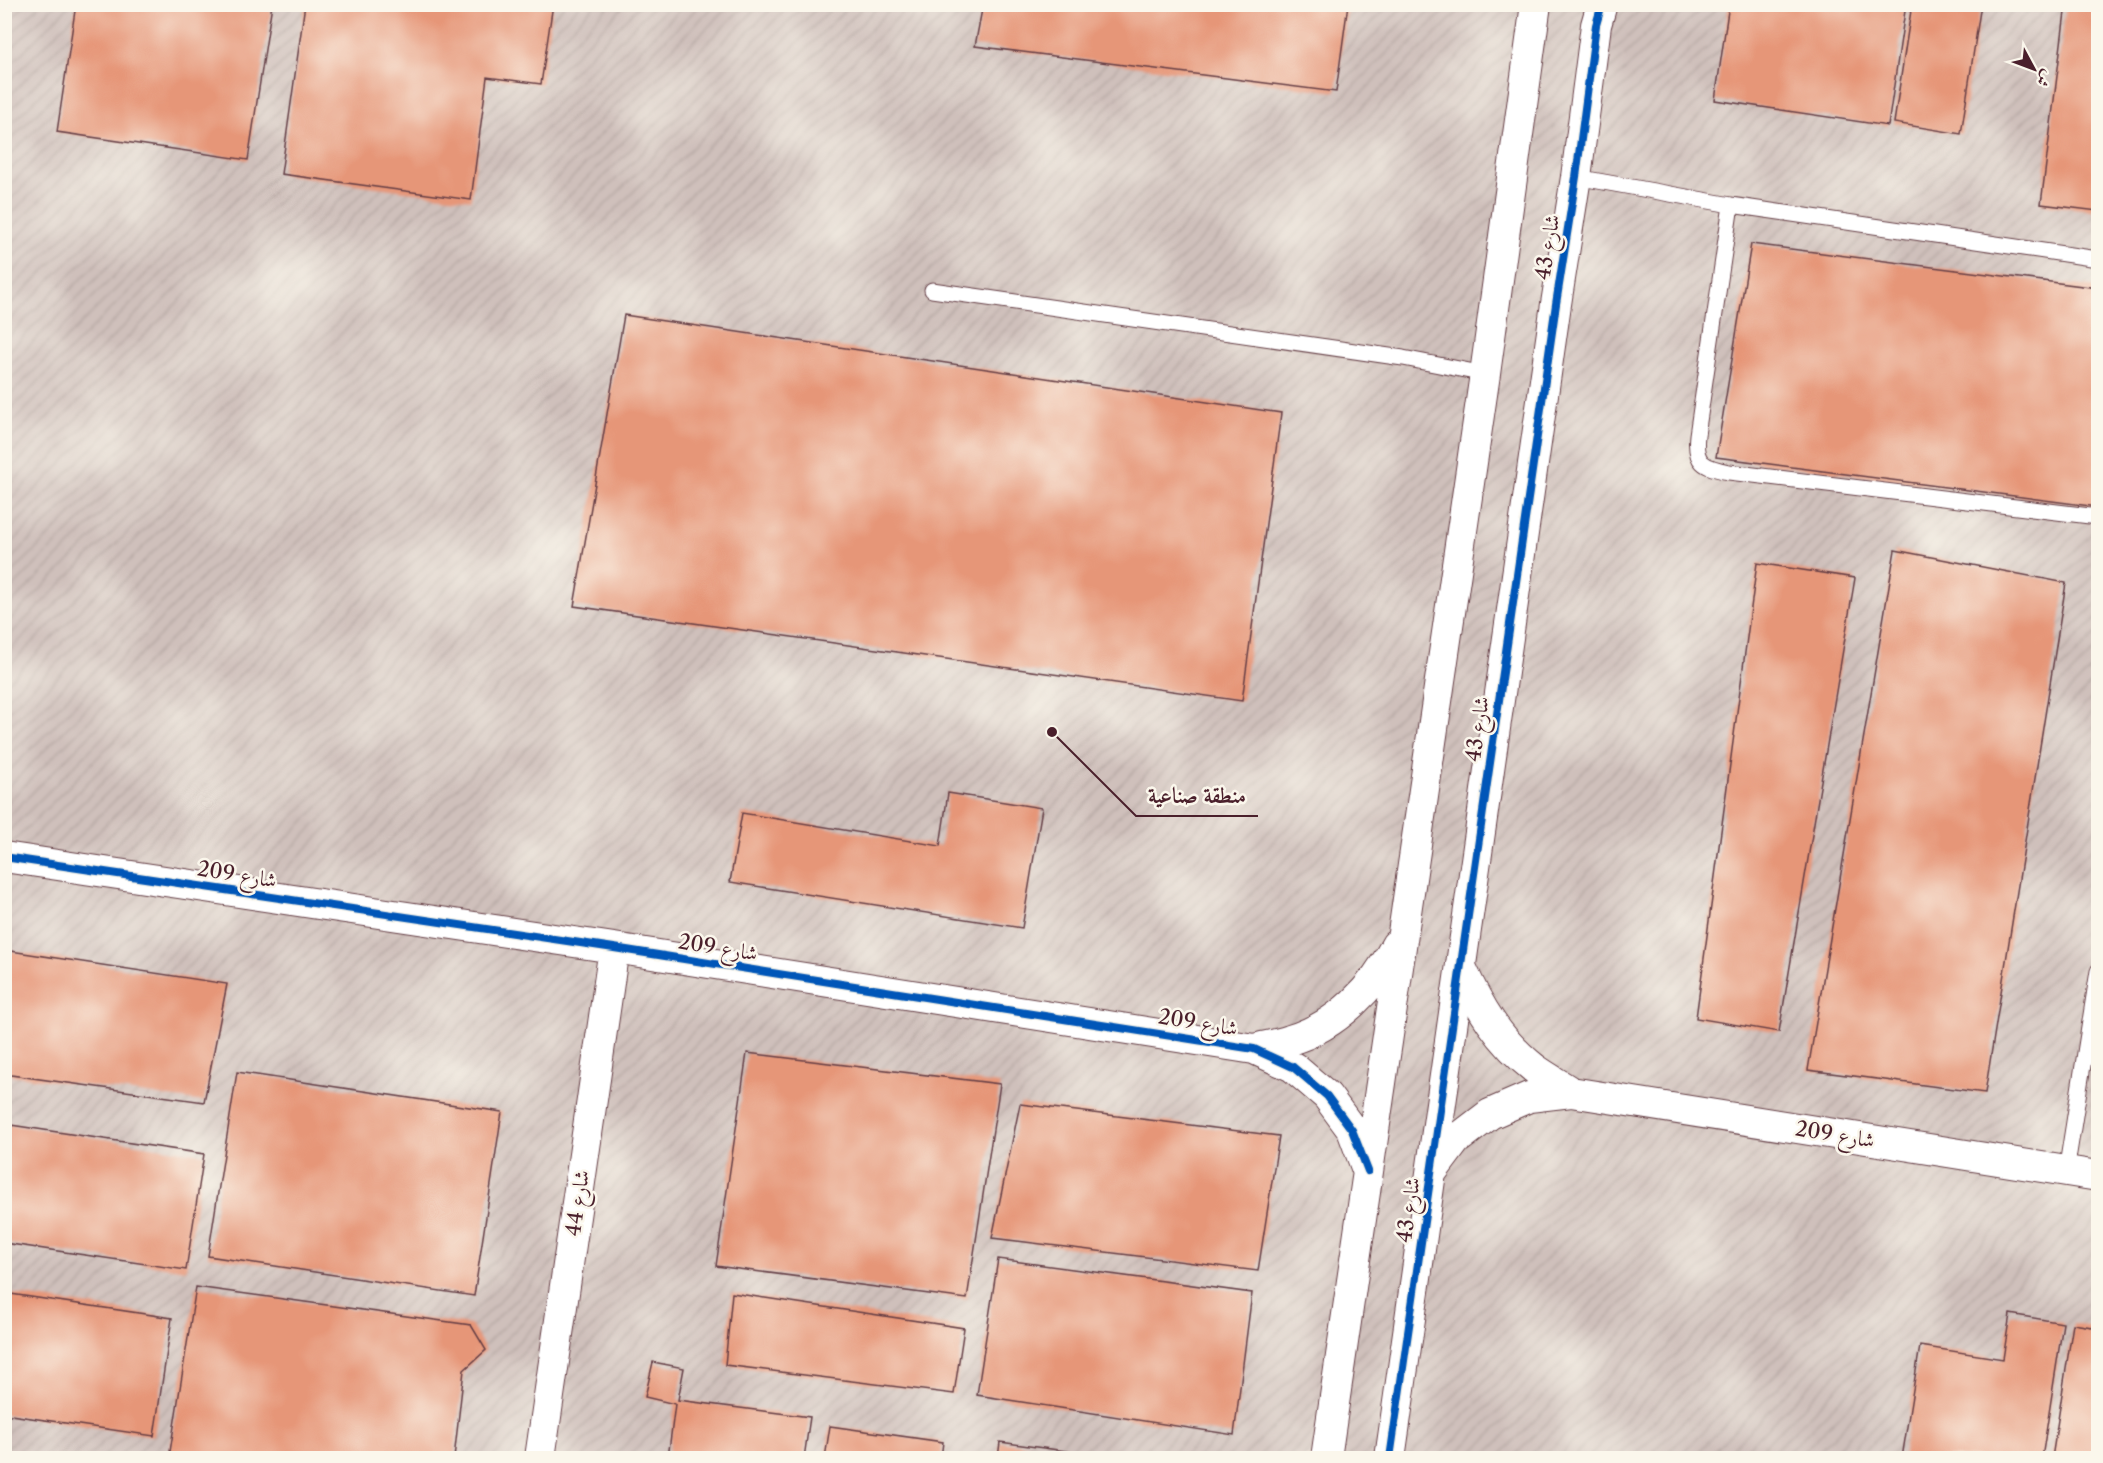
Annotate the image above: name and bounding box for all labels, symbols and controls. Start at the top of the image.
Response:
north arrow [2004,39,2064,99]
text: ش [2033,66,2058,91]
street label: شارع 43 [1530,213,1570,282]
street label: شارع 43 [1460,695,1500,764]
callout: منطقة صناعية [1136,776,1258,816]
text: منطقة صناعية [1148,782,1246,809]
street label: شارع 209 [195,855,278,899]
street label: شارع 209 [676,928,759,972]
street label: شارع 209 [1156,1003,1239,1047]
street label: شارع 209 [1793,1115,1876,1159]
street label: شارع 44 [560,1168,600,1238]
street label: شارع 43 [1391,1176,1431,1245]

